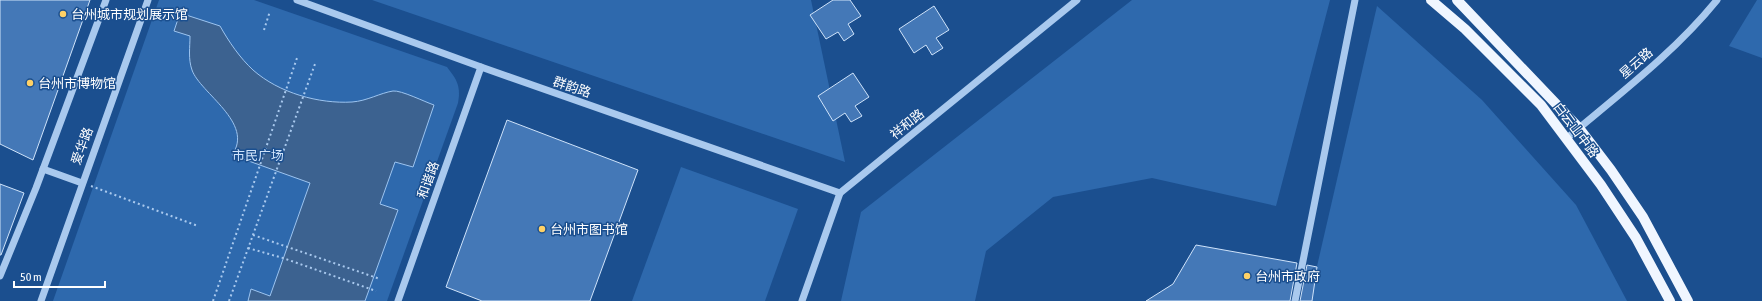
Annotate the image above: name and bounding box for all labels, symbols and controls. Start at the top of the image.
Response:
place label: 台州城市规划展示馆 [71,7,188,22]
marker: 台州城市规划展示馆 [58,9,68,19]
street label: 星云路 [1616,45,1656,81]
street label: 群韵路 [551,74,593,100]
place label: 台州市博物馆 [38,76,116,91]
marker: 台州市博物馆 [25,78,35,88]
street label: 白云山中路 [1550,100,1602,160]
street label: 祥和路 [887,106,927,142]
street label: 爱华路 [68,125,96,167]
park label: 市民广场 [232,148,284,163]
street label: 和谐路 [414,159,442,201]
place label: 台州市图书馆 [550,222,628,237]
marker: 台州市图书馆 [537,224,547,234]
scale bar [14,263,105,289]
place label: 台州市政府 [1255,269,1320,284]
text: 50 m [20,270,42,284]
marker: 台州市政府 [1242,271,1252,281]

